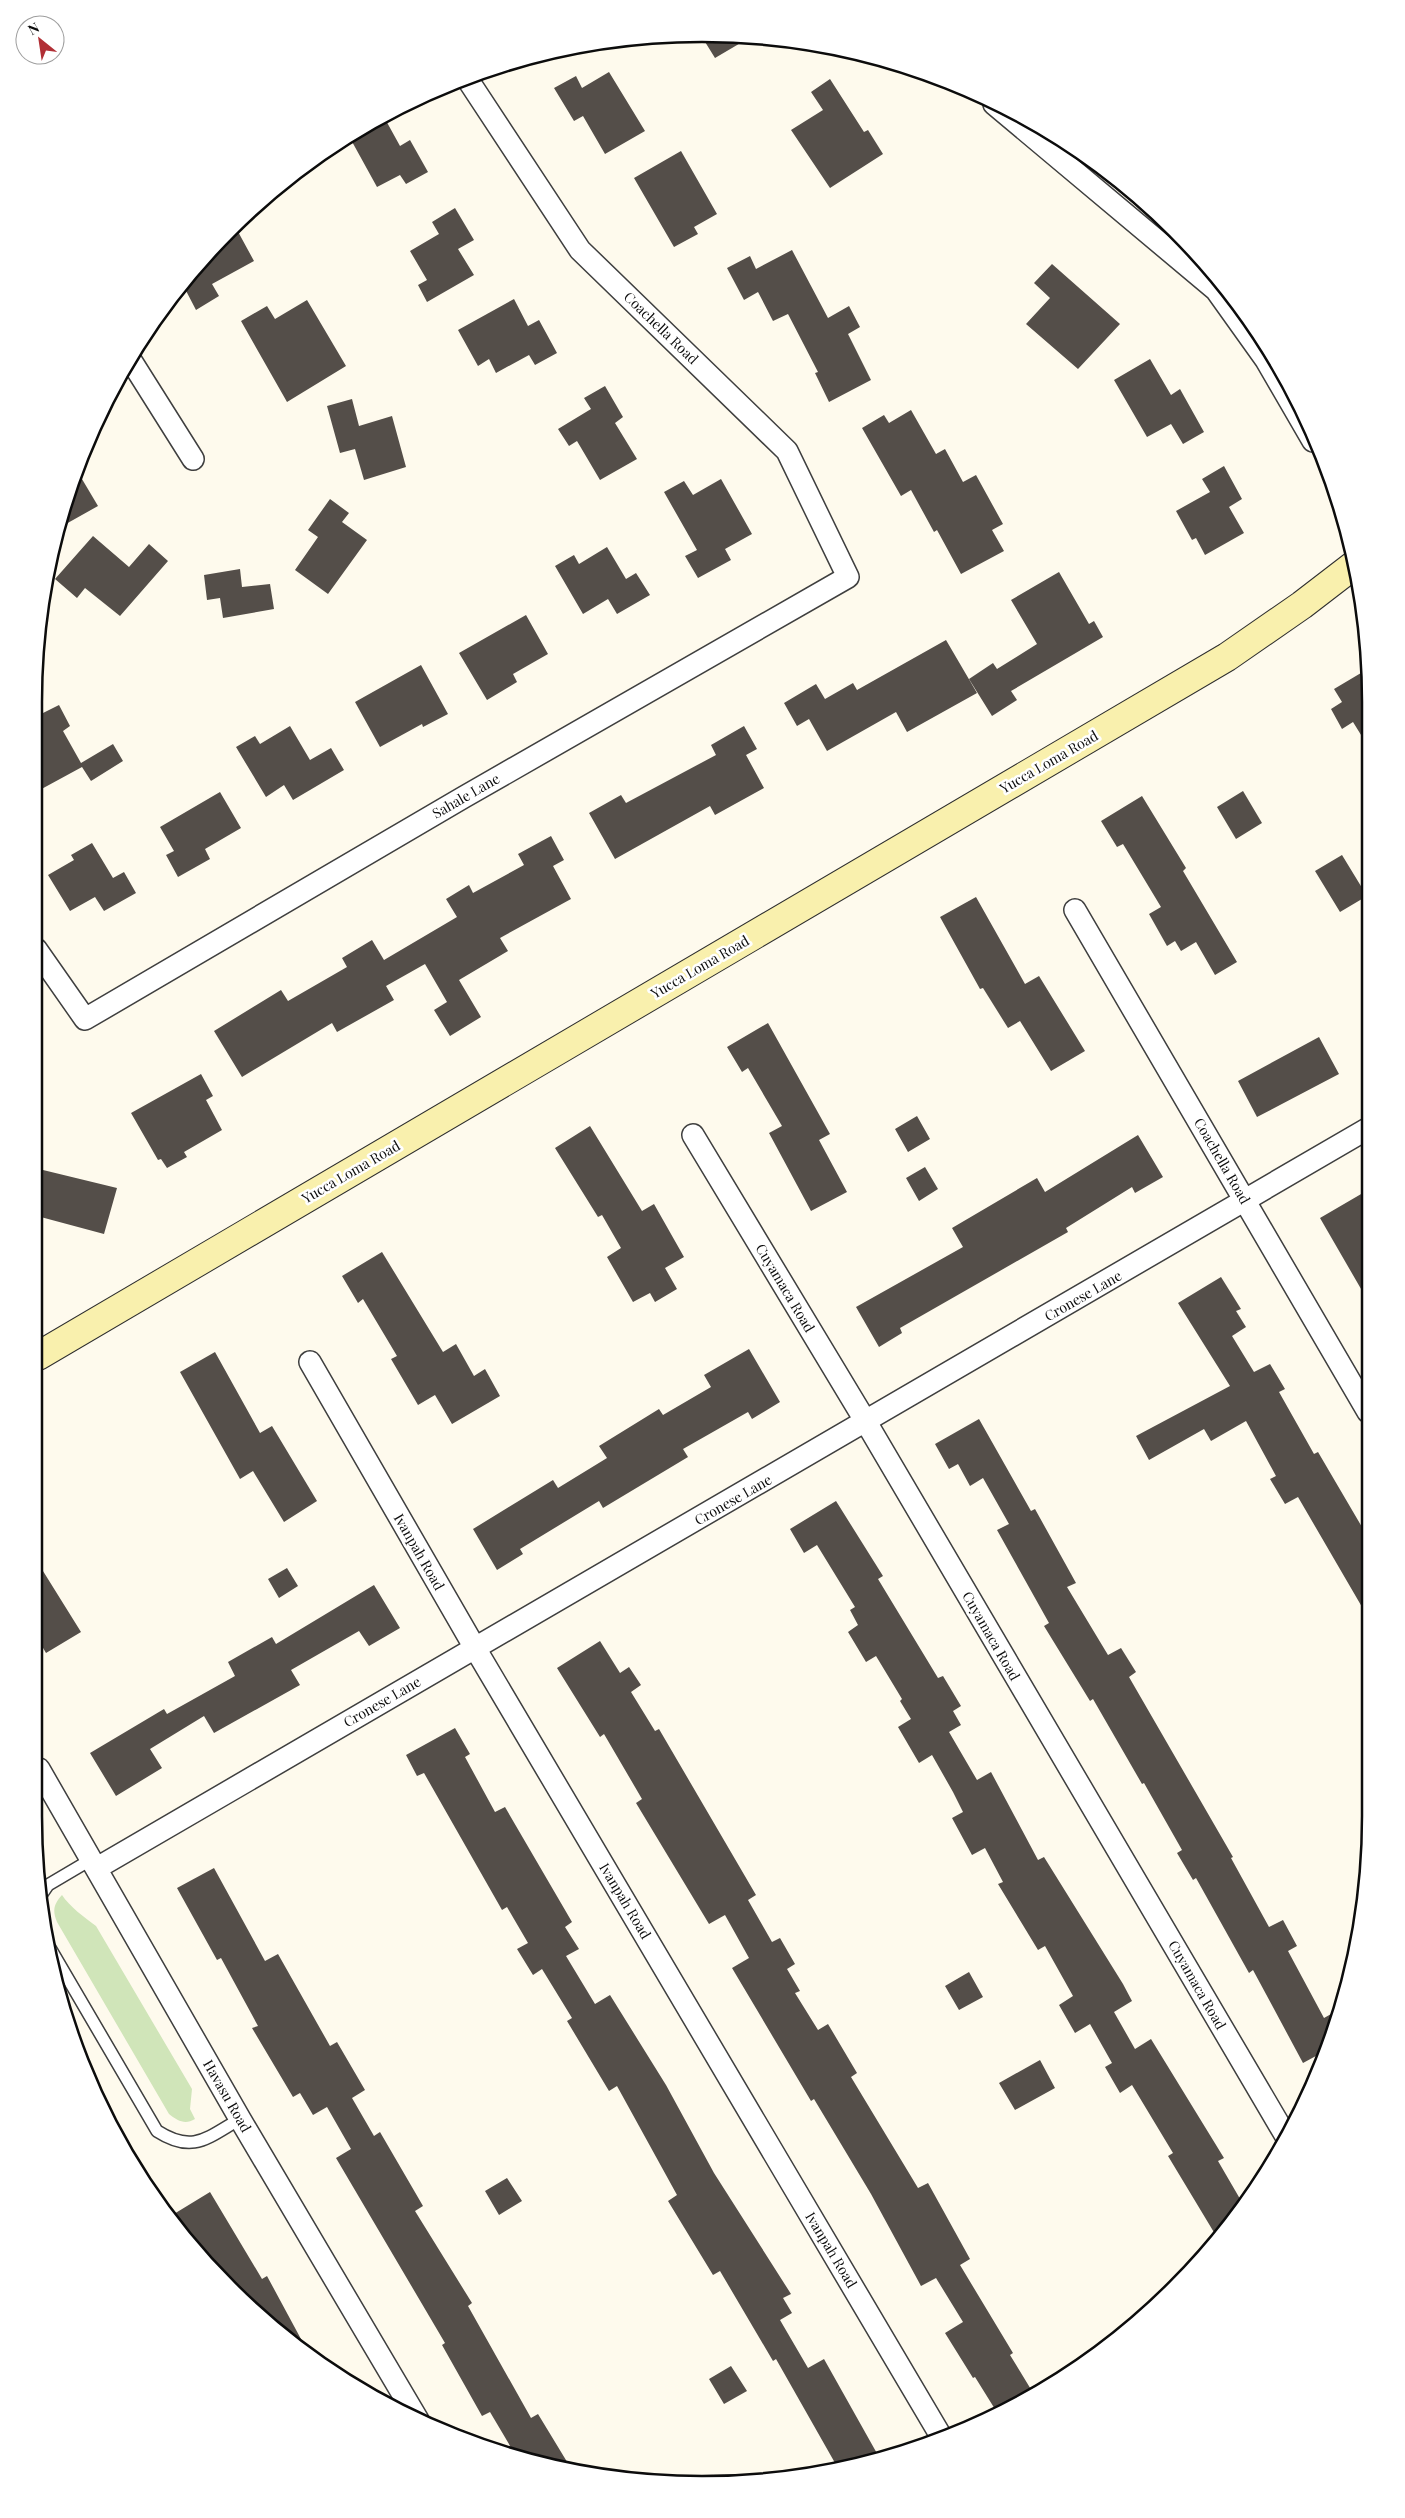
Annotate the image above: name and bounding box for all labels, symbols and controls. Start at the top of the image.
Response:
north arrow [15,15,65,65]
text: N [24,18,42,39]
street label: Coachella Road [620,287,703,368]
street label: Yucca Loma Road [995,726,1101,798]
street label: Sahale Lane [429,769,503,823]
street label: Yucca Loma Road [646,931,752,1003]
street label: Coachella Road [1190,1114,1255,1207]
street label: Yucca Loma Road [297,1136,403,1208]
street label: Cuyamaca Road [752,1240,819,1336]
street label: Cronese Lane [1041,1266,1125,1325]
street label: Cronese Lane [691,1470,775,1529]
street label: Ivanpah Road [390,1510,449,1593]
street label: Cuyamaca Road [958,1588,1025,1684]
street label: Cronese Lane [340,1672,424,1731]
street label: Ivanpah Road [595,1859,656,1942]
street label: Cuyamaca Road [1164,1937,1231,2033]
street label: Havasu Road [199,2056,256,2136]
street label: Ivanpah Road [801,2208,862,2291]

